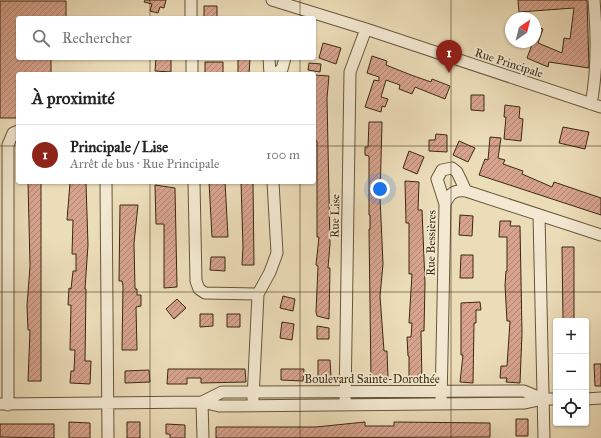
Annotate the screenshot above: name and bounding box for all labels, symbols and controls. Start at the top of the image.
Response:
north arrow [505,12,541,48]
search box [16,16,316,60]
icon: search [30,27,52,49]
text: Rechercher [62,29,132,47]
pin: 1 [436,40,462,73]
street label: Rue Principale [473,45,545,81]
text: À proximité [32,88,115,109]
text: Principale / Lise [70,138,168,156]
text: 1 [42,147,48,163]
text: 100 m [266,147,300,163]
text: Arrêt de bus · Rue Principale [70,156,219,172]
your location [370,179,390,199]
street label: Rue Lise [328,194,342,238]
street label: Rue Bessières [423,210,439,276]
map controls [553,318,589,426]
button: + [553,318,589,354]
button: − [553,354,589,390]
street label: Boulevard Sainte-Dorothée [304,372,440,386]
button: locate [553,390,589,426]

